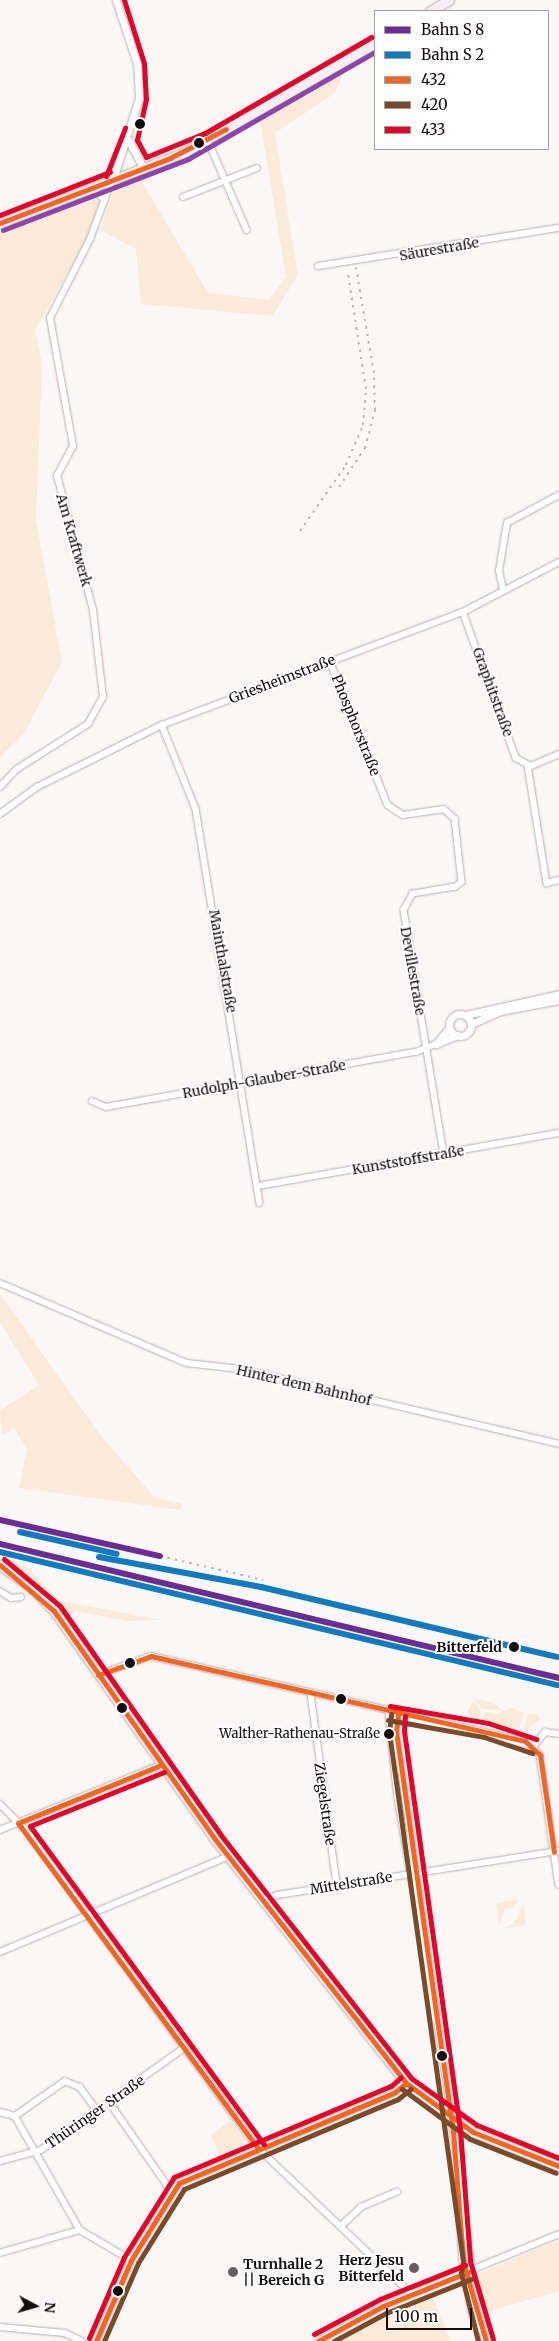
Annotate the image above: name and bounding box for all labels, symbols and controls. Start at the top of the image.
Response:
legend [374,10,549,150]
text: Bahn S 8 [421,20,484,39]
text: Bahn S 2 [421,45,484,64]
text: 432 [421,70,446,89]
text: 420 [421,95,448,114]
unlabelled marker [135,119,145,129]
text: 433 [421,120,445,139]
unlabelled marker [194,138,204,148]
street label: Säurestraße [398,234,480,264]
street label: Am Kraftwerk [53,492,95,588]
street label: Graphitstraße [469,645,517,739]
street label: Griesheimstraße [227,651,337,707]
street label: Phosphorstraße [328,672,384,778]
street label: Mainthalstraße [206,908,240,1014]
street label: Devillestraße [397,925,429,1017]
street label: Rudolph-Glauber-Straße [181,1056,347,1102]
street label: Kunststoffstraße [351,1142,465,1178]
street label: Hinter dem Bahnhof [235,1361,373,1409]
place label: Bitterfeld [437,1639,502,1655]
marker: Bitterfeld [506,1639,522,1655]
unlabelled marker [125,1658,135,1668]
unlabelled marker [336,1694,346,1704]
unlabelled marker [117,1703,127,1713]
place label: Walther-Rathenau-Straße [219,1726,380,1742]
marker: Walther-Rathenau-Straße [384,1729,394,1739]
street label: Ziegelstraße [311,1762,339,1846]
street label: Mittelstraße [309,1868,393,1898]
unlabelled marker [437,2051,447,2061]
street label: Thüringer Straße [42,2072,148,2152]
place label: Herz Jesu Bitterfeld [339,2252,404,2284]
place label: Turnhalle 2 || Bereich G [243,2256,324,2288]
marker: Herz Jesu Bitterfeld [408,2262,420,2274]
marker: Turnhalle 2 || Bereich G [227,2266,239,2278]
north arrow [10,2281,60,2331]
unlabelled marker [113,2286,123,2296]
scale bar [389,2298,475,2330]
text: N [40,2301,59,2314]
text: 100 m [394,2307,438,2326]

